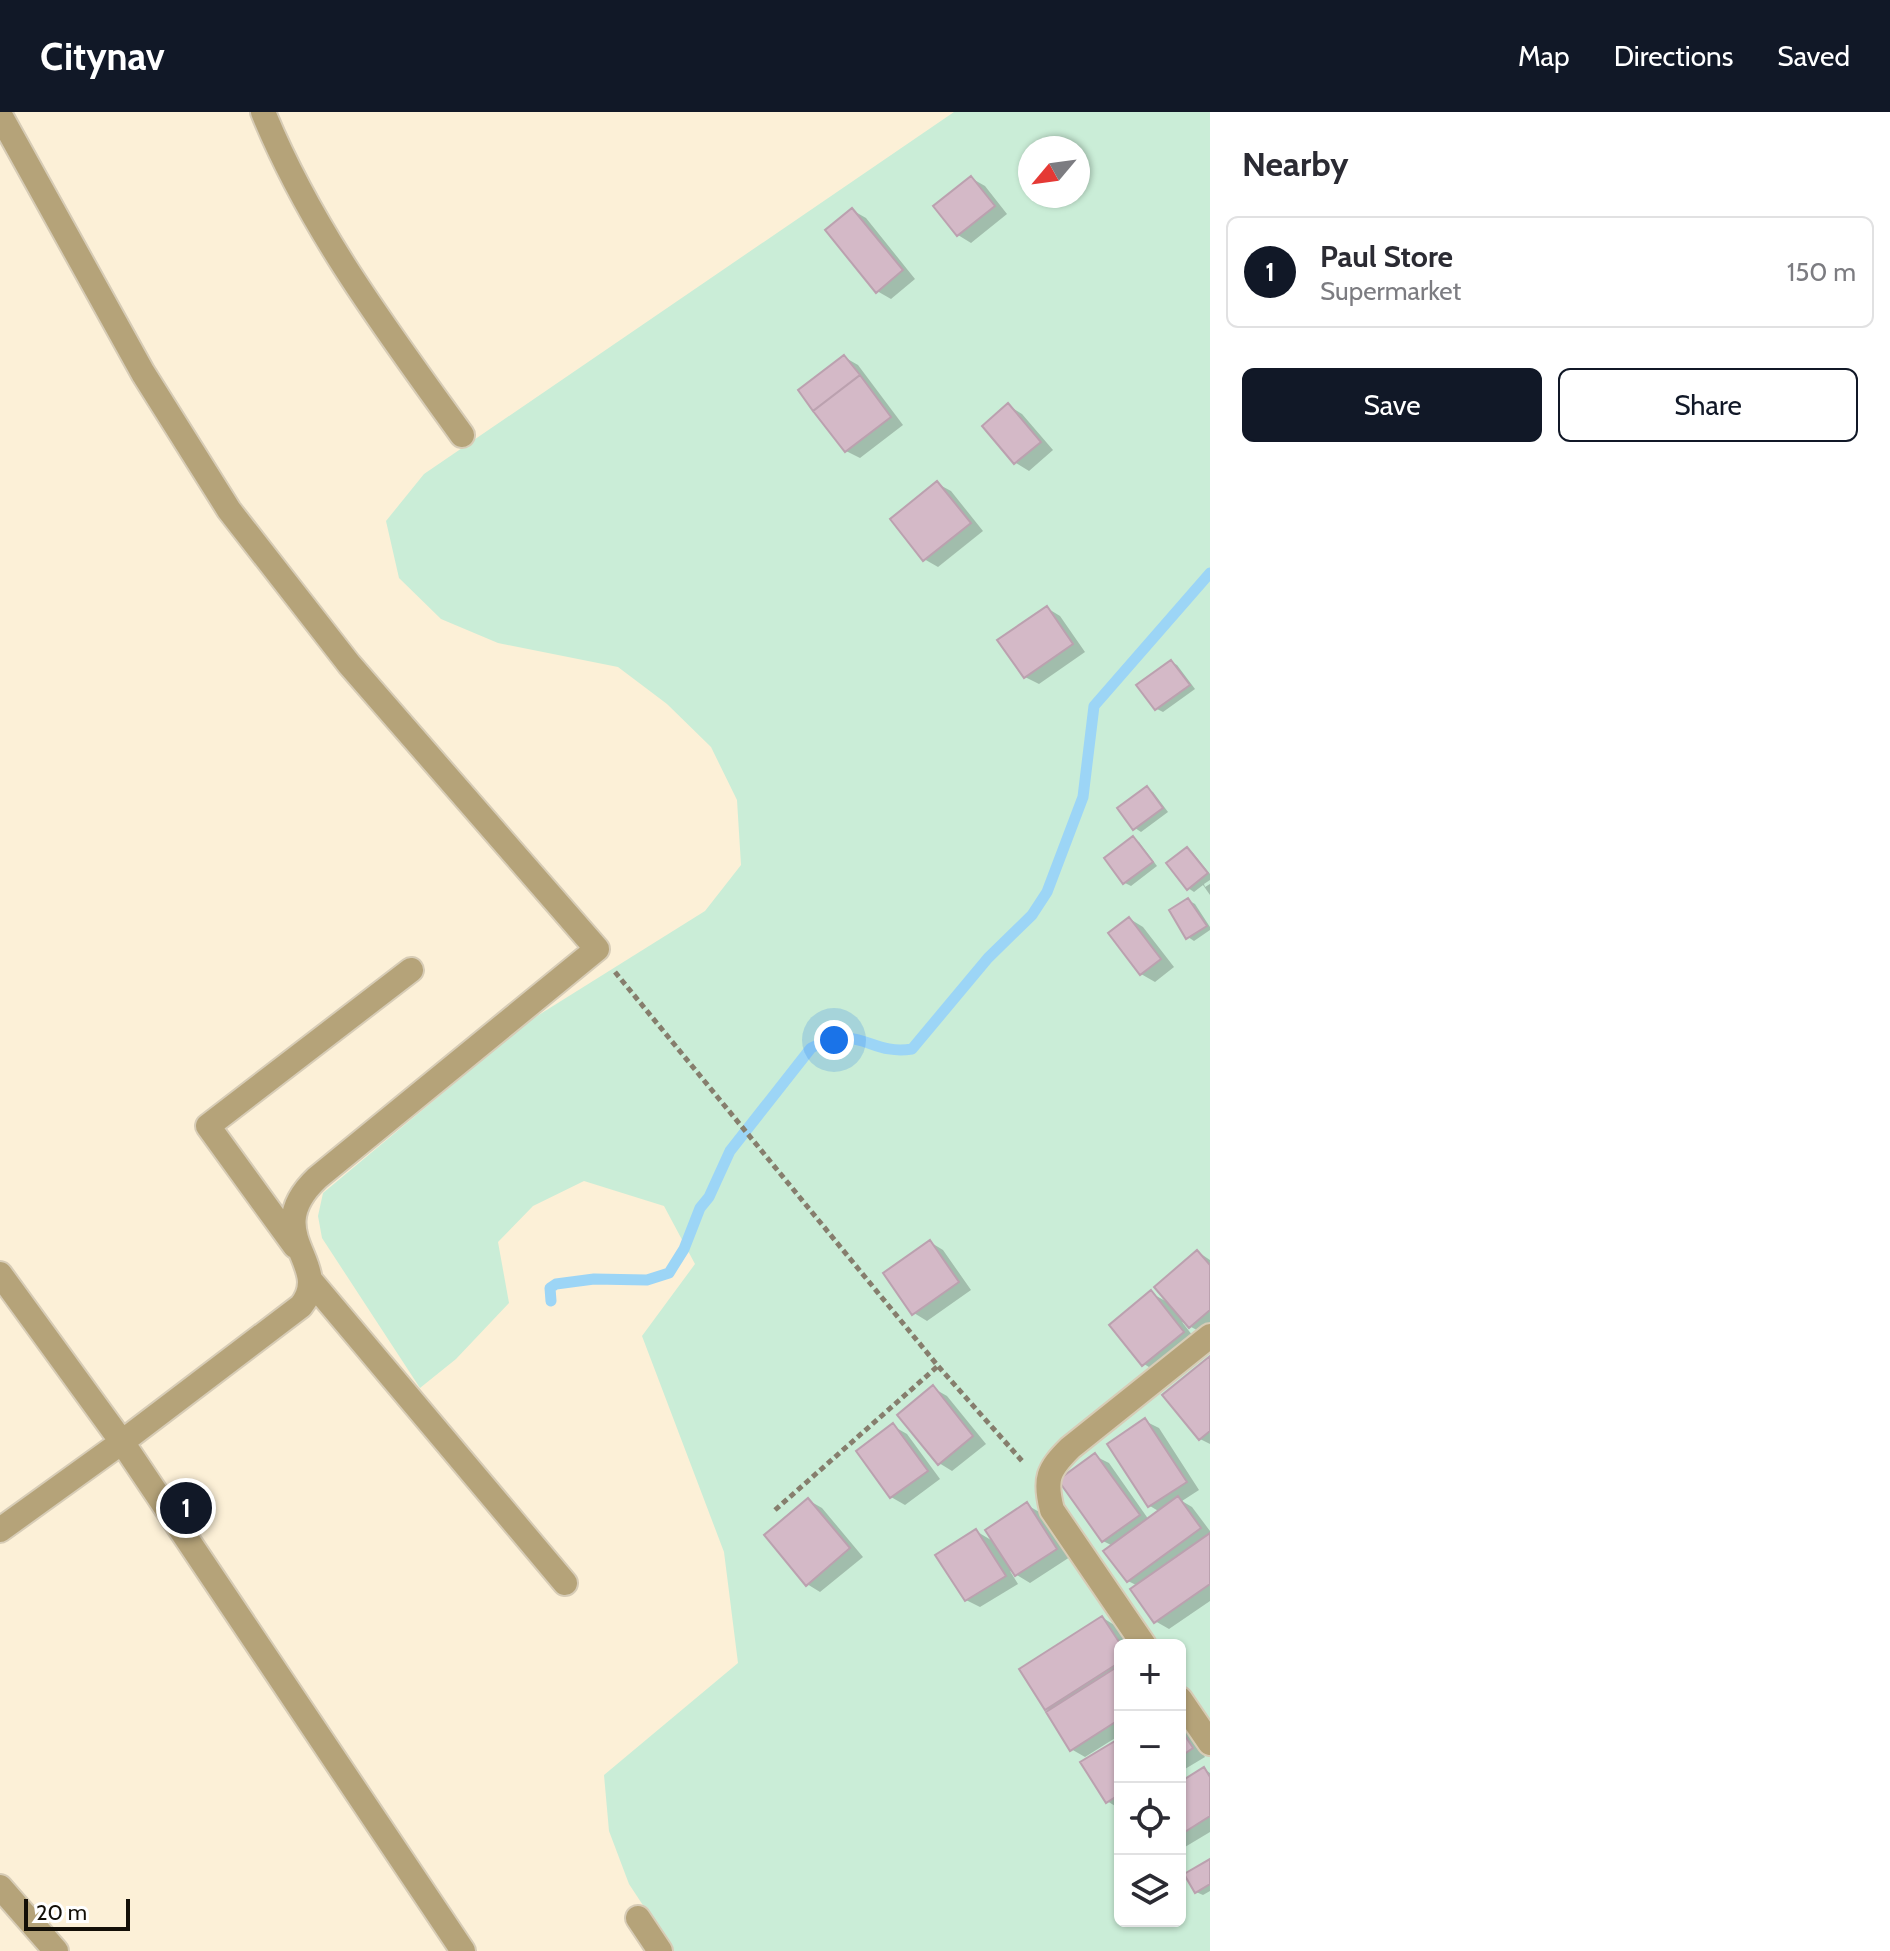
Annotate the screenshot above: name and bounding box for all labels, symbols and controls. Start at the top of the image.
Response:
text: Citynav [40,33,165,80]
text: Map [1518,39,1570,73]
text: Directions [1614,39,1733,73]
text: Saved [1777,39,1850,73]
north arrow [1018,136,1090,208]
text: Nearby [1242,143,1349,185]
text: Paul Store [1320,238,1453,275]
text: 1 [1265,256,1275,288]
text: 150 m [1787,256,1856,288]
text: Supermarket [1320,275,1461,307]
button: Save [1242,368,1542,442]
button: Share [1558,368,1858,442]
your location [814,1020,854,1060]
pin: 1 [160,1478,212,1538]
map controls [1114,1639,1186,1927]
button: + [1114,1639,1186,1711]
button: − [1114,1711,1186,1783]
button: locate [1114,1783,1186,1855]
button: layers [1114,1855,1186,1927]
scale bar [24,1895,130,1931]
text: 20 m [36,1899,87,1926]

